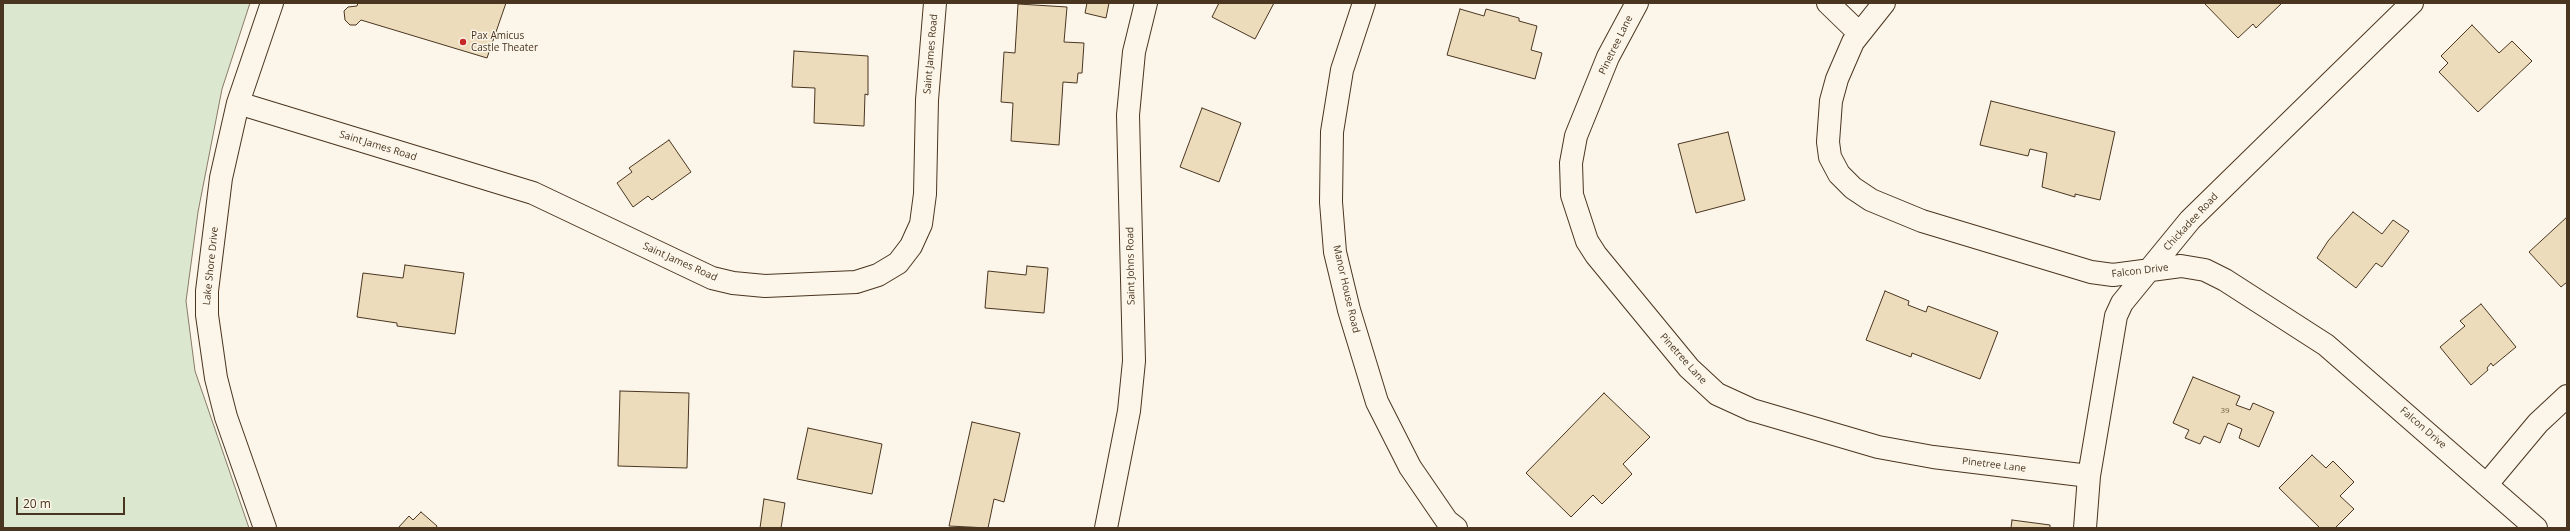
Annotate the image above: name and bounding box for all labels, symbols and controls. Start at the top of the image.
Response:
street label: Pinetree Lane [1597,13,1635,77]
street label: Saint James Road [922,14,940,94]
place label: Pax Amicus Castle Theater [471,30,538,54]
marker: Pax Amicus Castle Theater [458,37,468,47]
street label: Saint James Road [338,129,418,163]
street label: Chickadee Road [2161,191,2221,253]
street label: Lake Shore Drive [201,226,221,306]
street label: Saint Johns Road [1124,227,1138,305]
street label: Saint James Road [641,240,719,284]
street label: Manor House Road [1330,244,1362,334]
street label: Falcon Drive [2111,262,2169,280]
street label: Pinetree Lane [1657,331,1709,387]
street label: Falcon Drive [2397,405,2449,451]
house number: 39 [2220,406,2230,416]
street label: Pinetree Lane [1961,455,2027,475]
scale bar [18,489,127,515]
text: 20 m [23,495,51,512]

